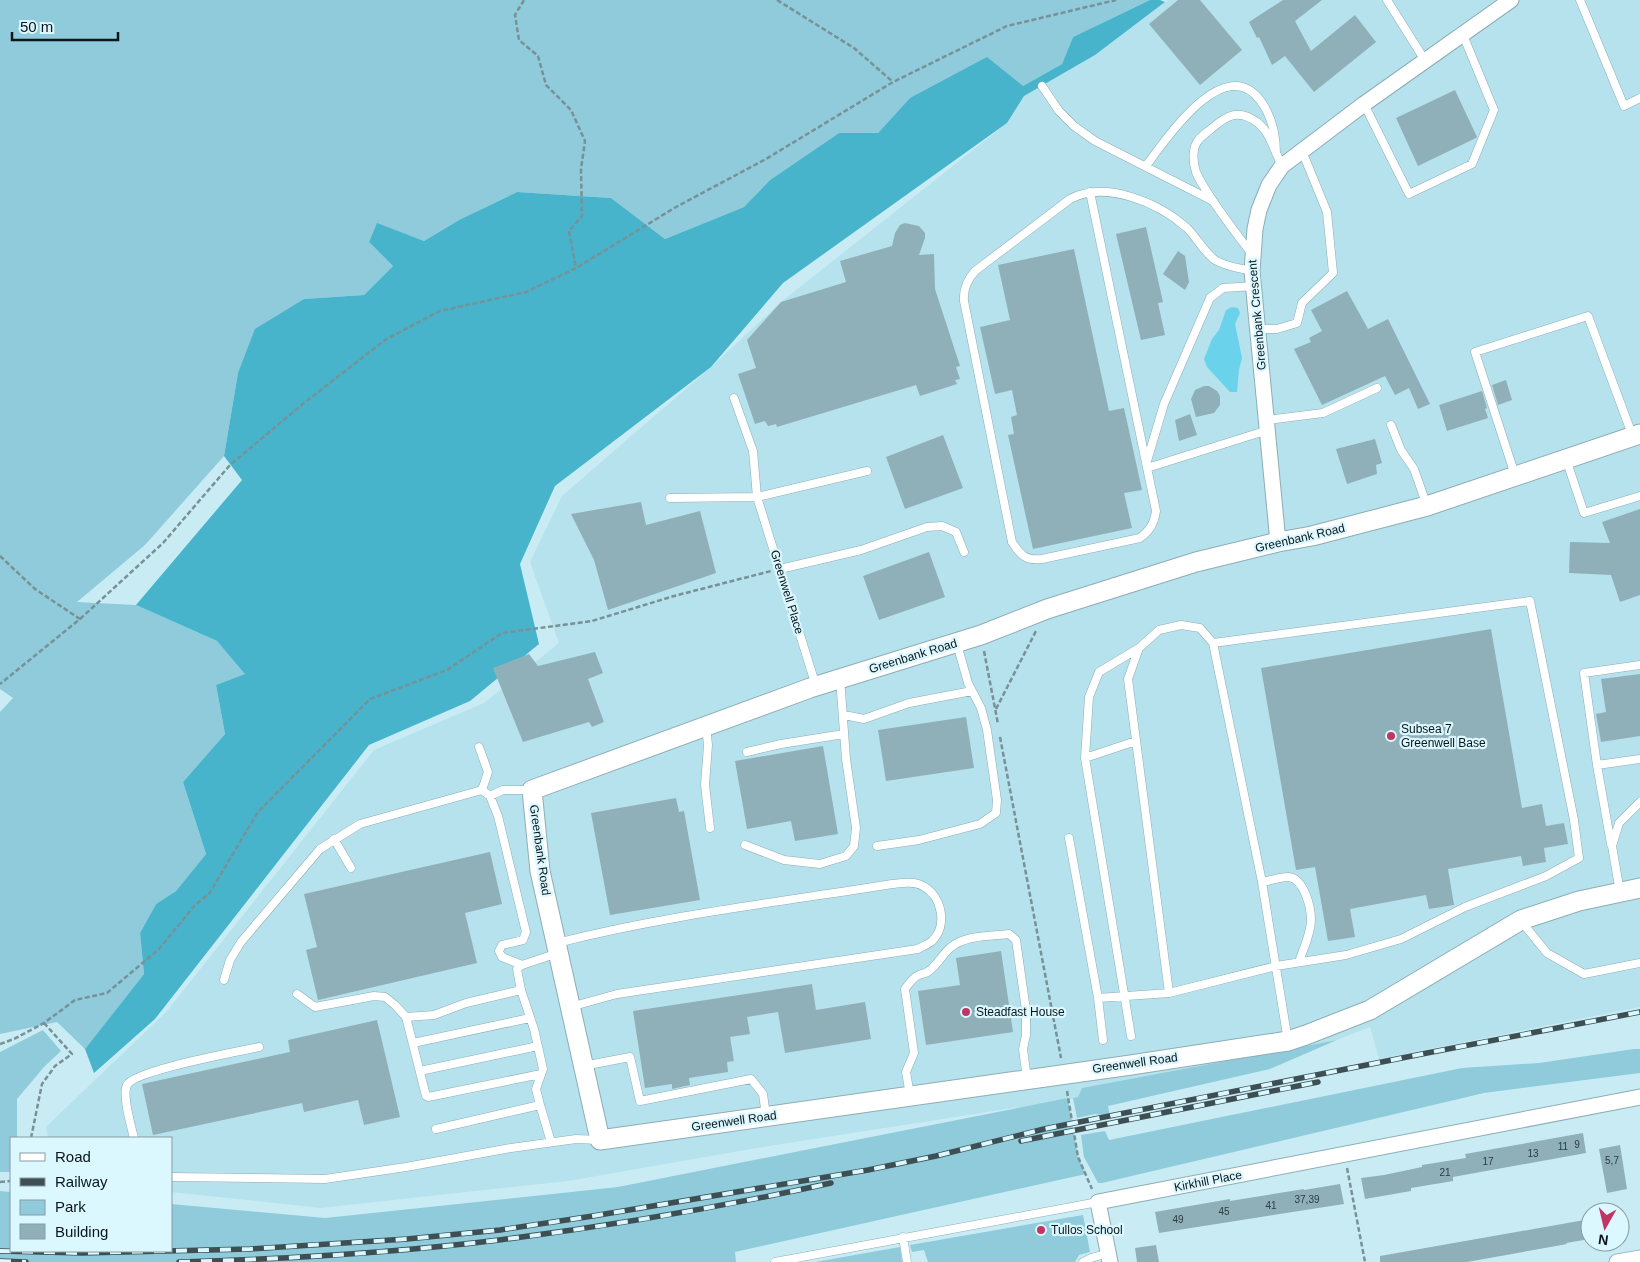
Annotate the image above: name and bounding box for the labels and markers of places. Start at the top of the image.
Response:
place label: Subsea 7 Greenwell Base [1401,722,1486,750]
marker: Subsea 7 Greenwell Base [1385,730,1397,742]
place label: Steadfast House [976,1005,1065,1019]
marker: Steadfast House [960,1006,972,1018]
place label: Tullos School [1051,1223,1123,1237]
marker: Tullos School [1035,1224,1047,1236]

